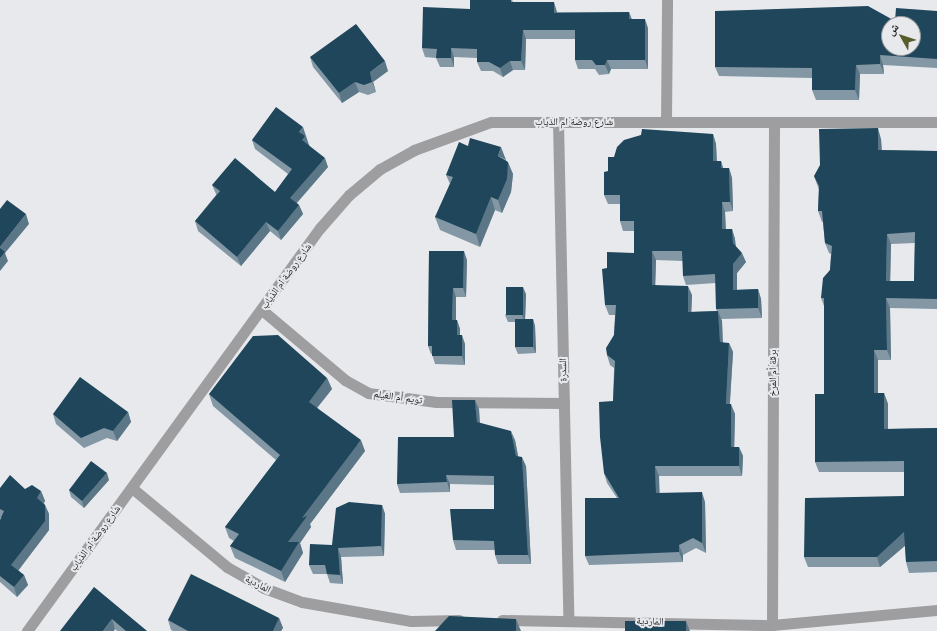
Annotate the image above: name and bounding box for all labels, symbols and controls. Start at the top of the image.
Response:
north arrow [881,16,921,56]
text: ش [883,20,902,38]
street label: شارع روضة ام الذياب [535,116,613,128]
street label: شارع روضة ام الذياب [258,241,314,311]
street label: برقة أم المرخ [767,349,779,397]
street label: السدرة [557,358,569,382]
street label: تويم أم الغيلم [373,388,423,406]
street label: شارع روضة ام الذياب [67,503,123,573]
street label: الماردية [243,573,273,595]
street label: الماردية [636,615,664,627]

